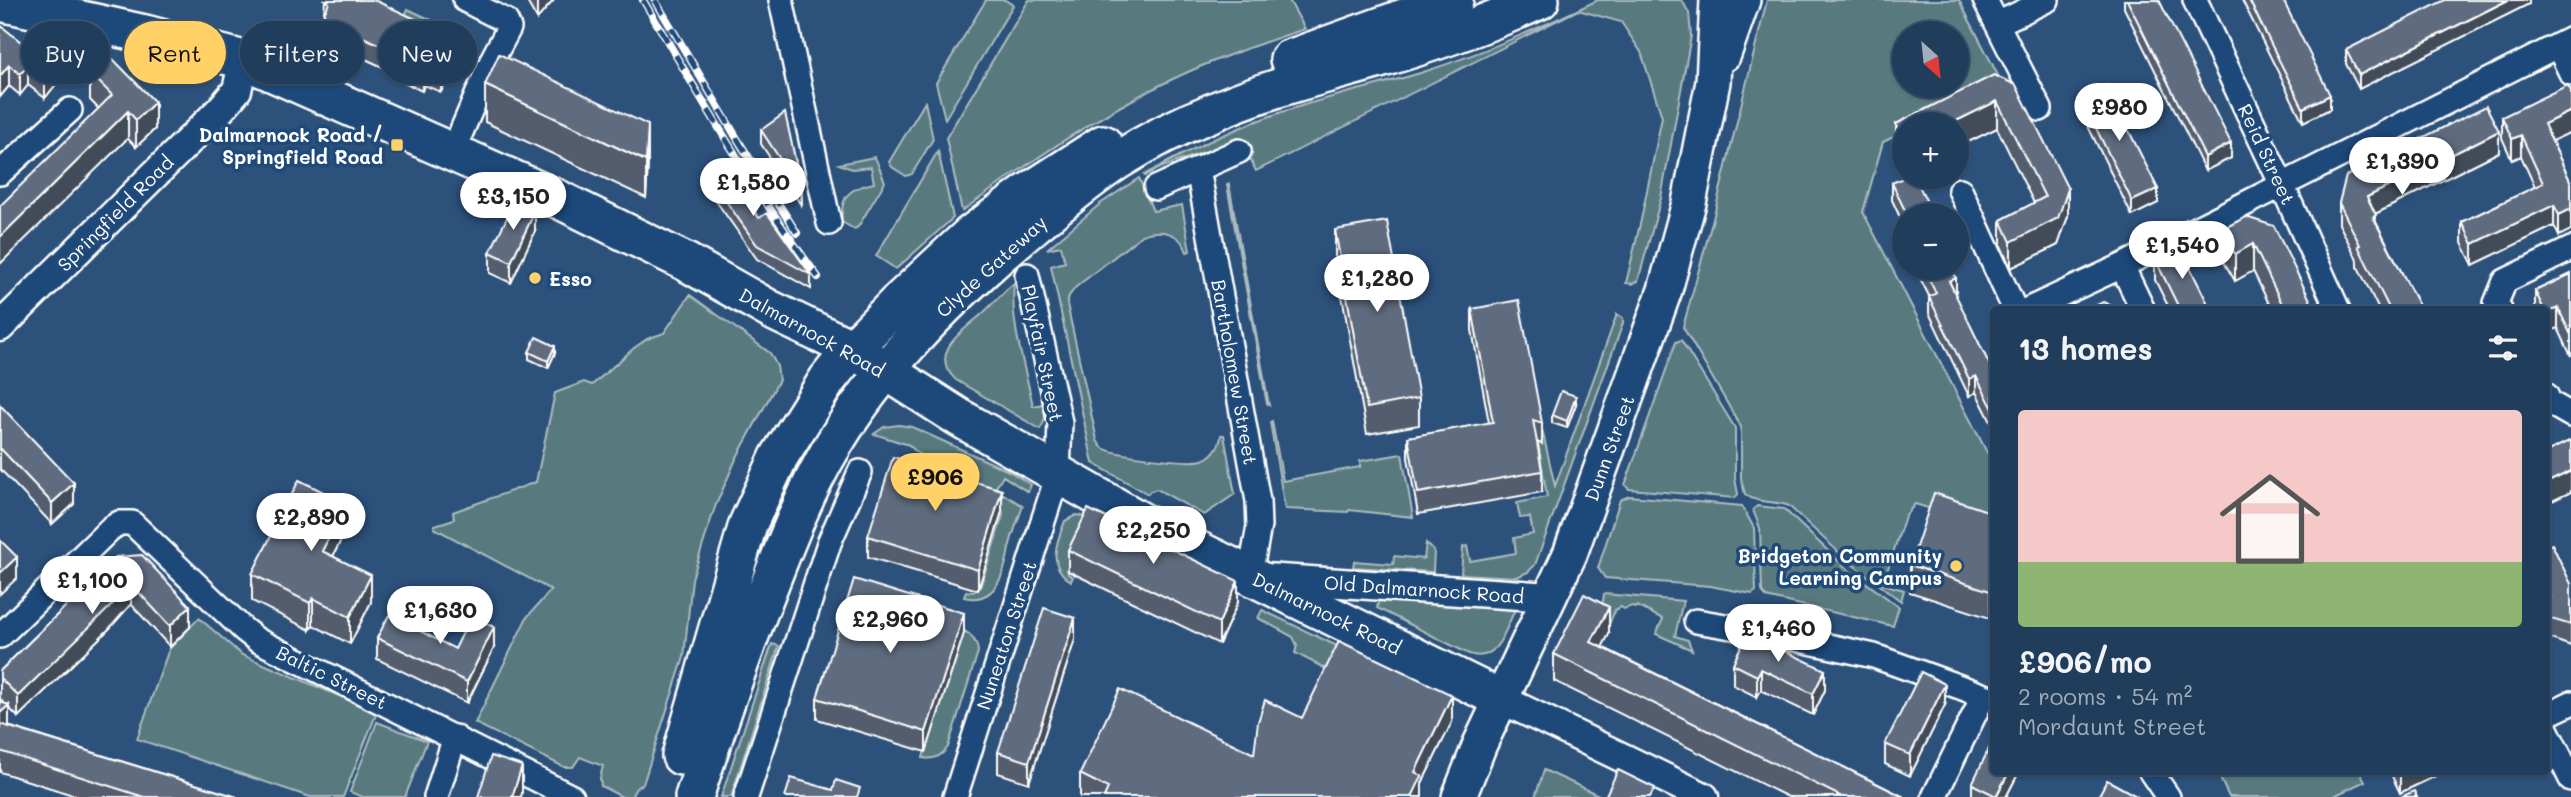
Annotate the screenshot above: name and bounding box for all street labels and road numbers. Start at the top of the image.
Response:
street label: Reid Street [2233,100,2301,208]
street label: Springfield Road [52,150,178,276]
street label: Clyde Gateway [930,210,1052,322]
street label: Bartholomew Street [1206,277,1264,467]
street label: Dalmarnock Road [735,282,889,382]
street label: Playfair Street [1016,282,1070,424]
street label: Dunn Street [1578,392,1640,504]
street label: Nuneaton Street [970,557,1042,713]
street label: Dalmarnock Road [1248,566,1406,660]
street label: Old Dalmarnock Road [1323,570,1525,608]
street label: Baltic Street [272,639,392,715]

